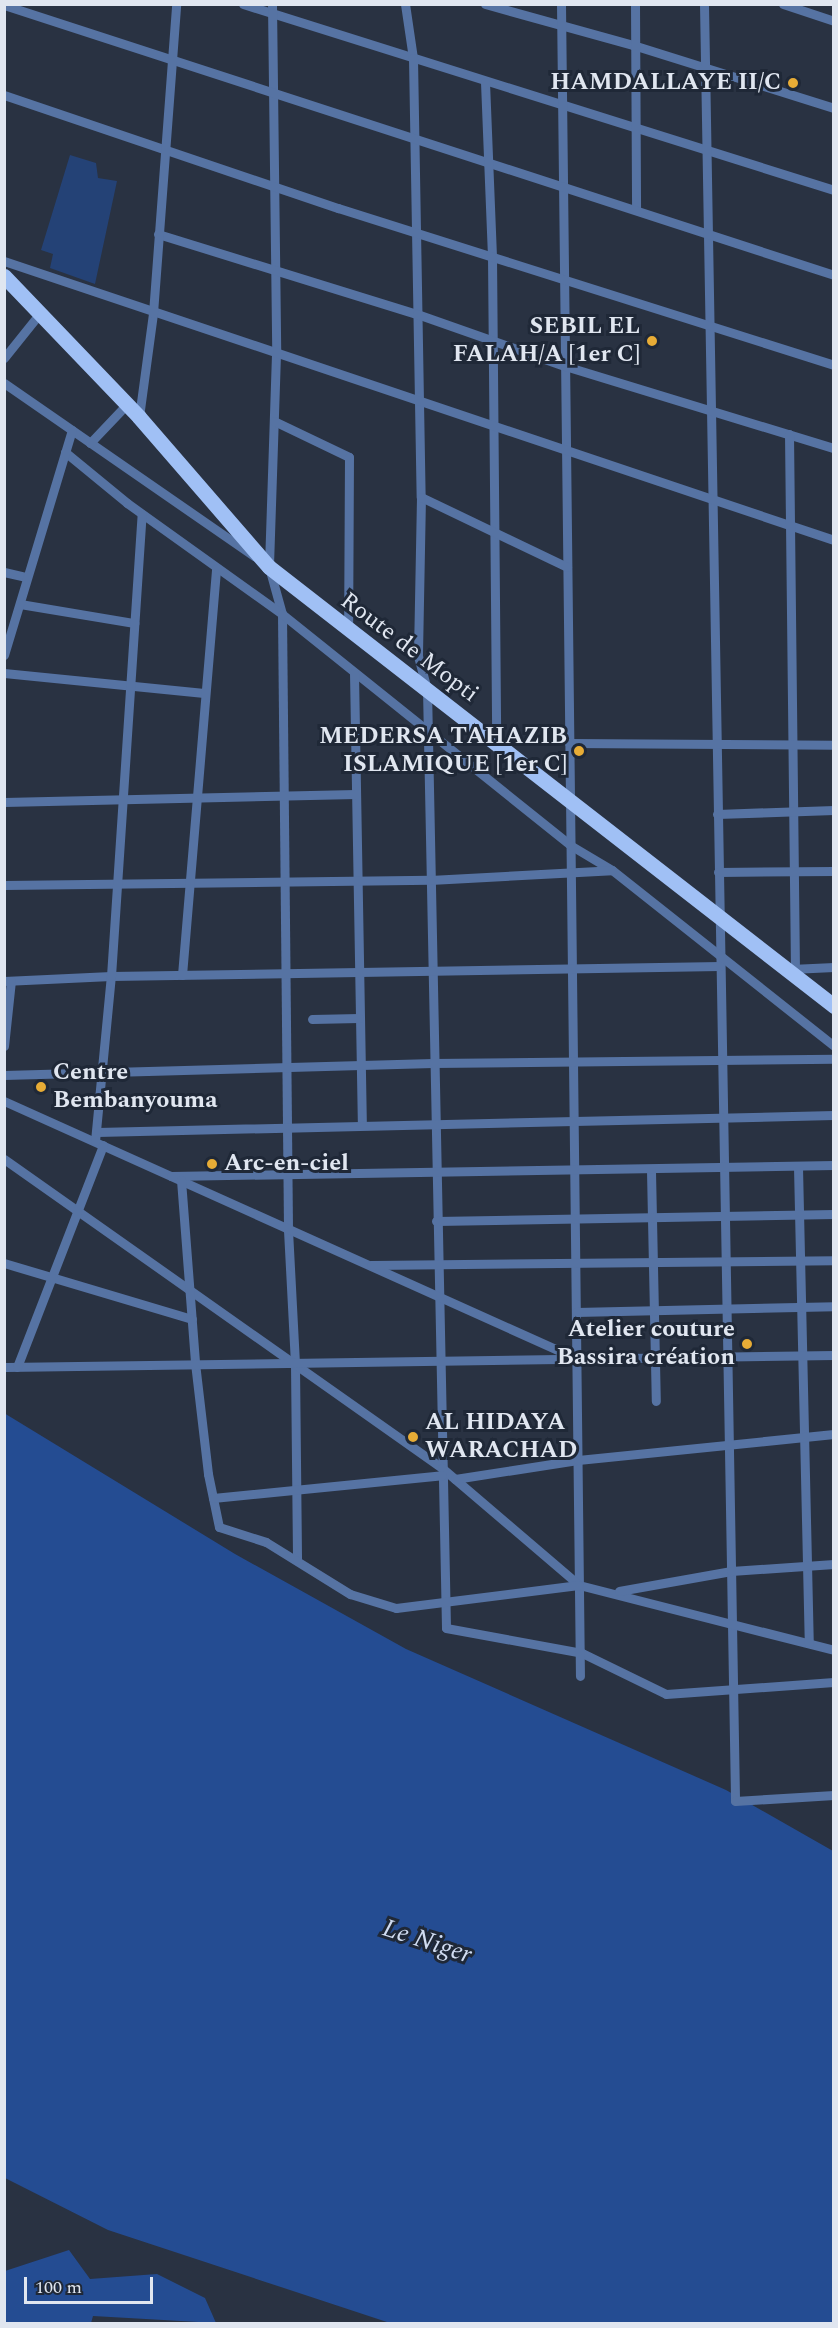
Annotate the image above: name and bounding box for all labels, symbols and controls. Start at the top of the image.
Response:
place label: HAMDALLAYE II/C [550,69,781,97]
marker: HAMDALLAYE II/C [786,76,800,90]
place label: SEBIL EL FALAH/A [1er C] [453,313,640,369]
marker: SEBIL EL FALAH/A [1er C] [645,334,659,348]
street label: Route de Mopti [334,587,484,709]
place label: MEDERSA TAHAZIB ISLAMIQUE [1er C] [319,723,567,779]
marker: MEDERSA TAHAZIB ISLAMIQUE [1er C] [572,744,586,758]
place label: Centre Bembanyouma [53,1059,218,1115]
marker: Centre Bembanyouma [34,1080,48,1094]
place label: Arc-en-ciel [224,1150,349,1178]
marker: Arc-en-ciel [205,1157,219,1171]
place label: Atelier couture Bassira création [557,1316,735,1372]
marker: Atelier couture Bassira création [740,1337,754,1351]
place label: AL HIDAYA WARACHAD [425,1409,577,1465]
marker: AL HIDAYA WARACHAD [406,1430,420,1444]
water label: Le Niger [378,1913,476,1971]
scale bar [27,2265,156,2303]
text: 100 m [35,2274,82,2301]

